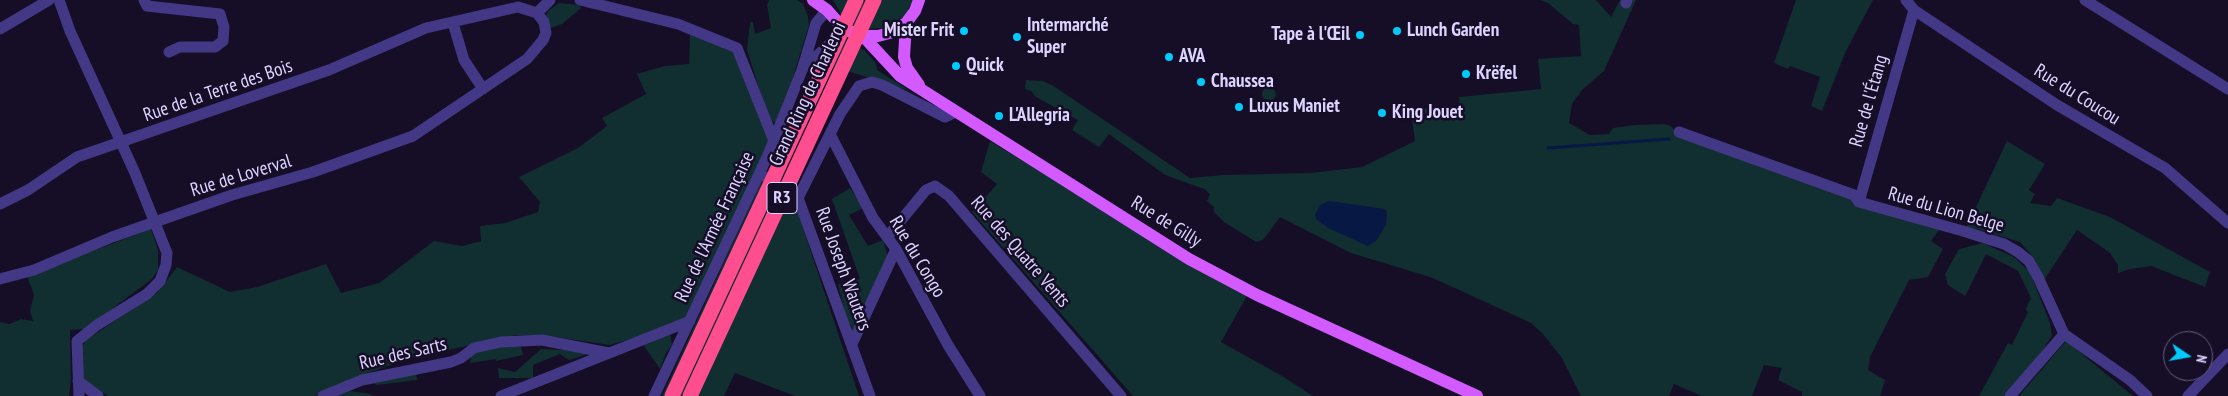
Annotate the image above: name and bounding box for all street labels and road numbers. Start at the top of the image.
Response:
street label: Grand Ring de Charleroi [765,18,851,170]
street label: Rue de l'Étang [1845,52,1893,150]
street label: Rue de la Terre des Bois [140,55,296,127]
street label: Rue du Coucou [2030,60,2124,130]
street label: Rue de l'Armée Française [670,148,760,306]
street label: Rue de Loverval [188,150,294,202]
road number: R3 [767,182,797,214]
street label: Rue du Lion Belge [1885,183,2007,237]
street label: Rue de Gilly [1127,191,1205,253]
street label: Rue des Quatre Vents [965,192,1075,312]
street label: Rue Joseph Wauters [810,204,876,334]
street label: Rue du Congo [884,212,950,302]
street label: Rue des Sarts [357,333,449,375]

